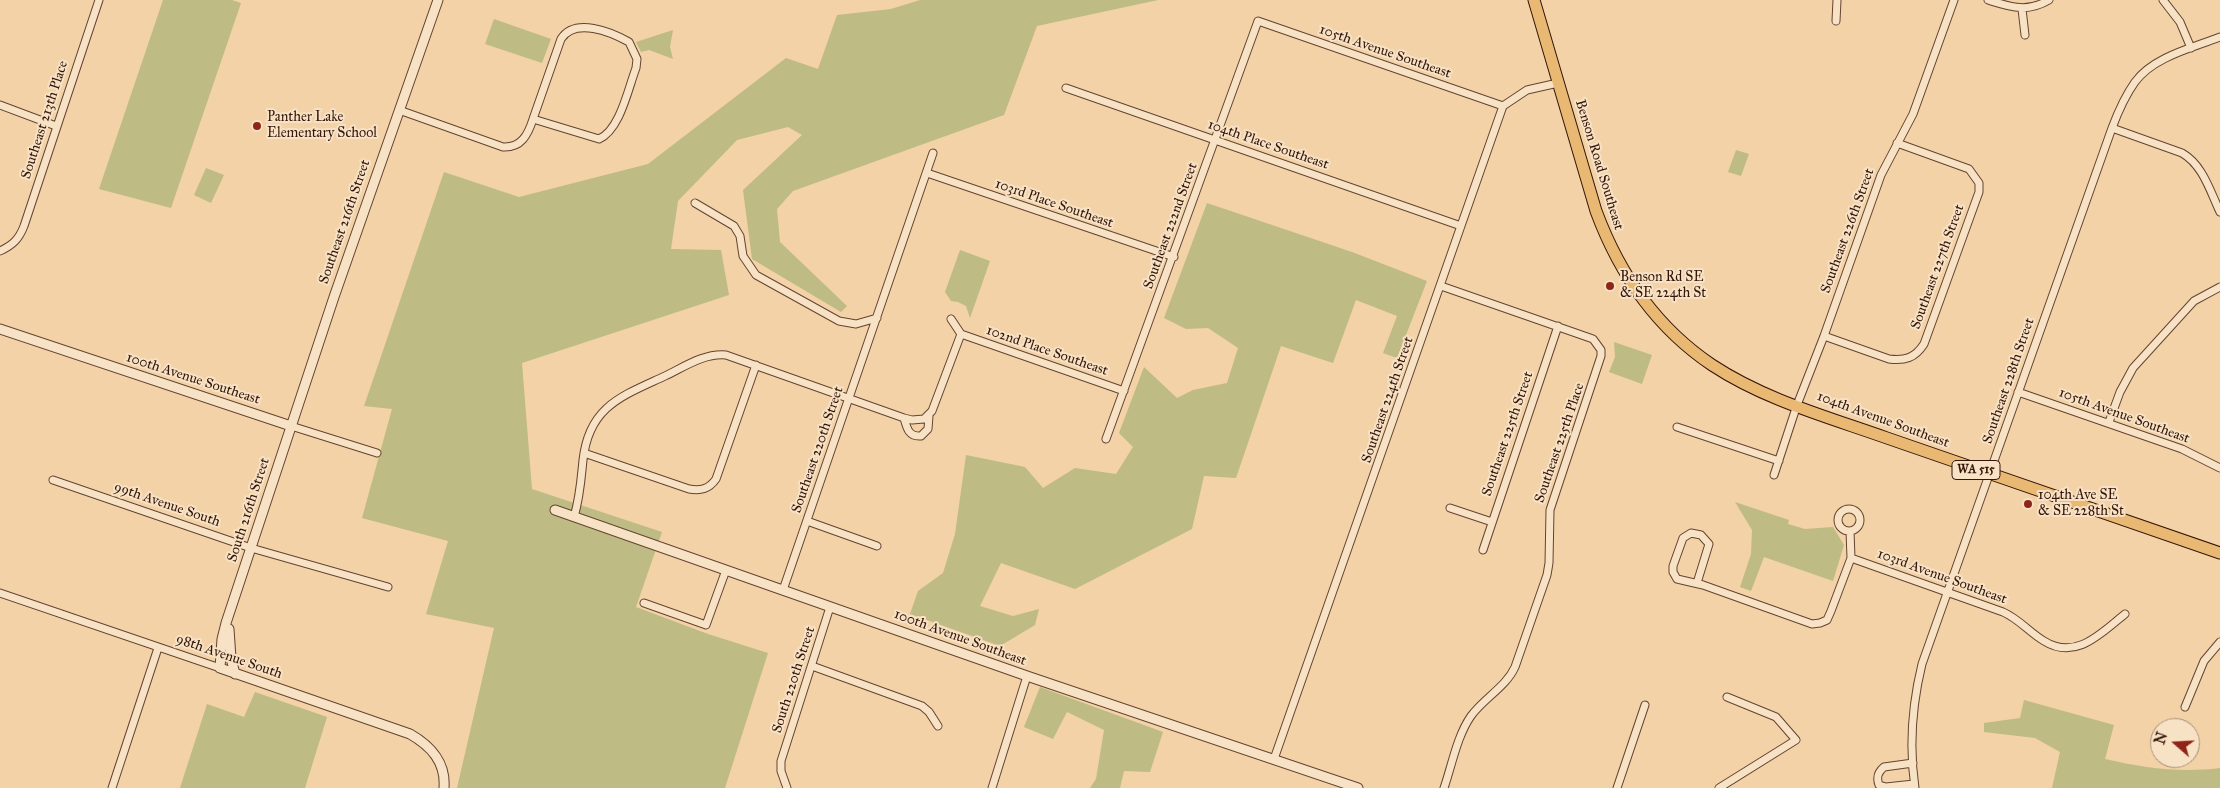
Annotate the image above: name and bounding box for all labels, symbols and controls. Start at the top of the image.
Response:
street label: 105th Avenue Southeast [1317,22,1453,82]
street label: Southeast 213th Place [18,59,72,181]
street label: Benson Road Southeast [1571,98,1627,232]
place label: Panther Lake Elementary School [267,110,377,142]
street label: 104th Place Southeast [1205,116,1331,174]
marker: Panther Lake Elementary School [251,120,263,132]
street label: Southeast 216th Street [316,158,374,286]
street label: Southeast 222nd Street [1140,161,1202,291]
street label: Southeast 226th Street [1818,166,1878,296]
street label: 103rd Place Southeast [993,176,1115,232]
street label: Southeast 227th Street [1908,202,1968,332]
place label: Benson Rd SE & SE 224th St [1620,270,1706,302]
marker: Benson Rd SE & SE 224th St [1604,280,1616,292]
street label: Southeast 228th Street [1980,316,2038,446]
street label: 102nd Place Southeast [984,322,1110,380]
street label: Southeast 224th Street [1359,335,1417,465]
street label: 100th Avenue Southeast [124,349,262,409]
street label: Southeast 225th Street [1479,369,1537,499]
street label: Southeast 225th Place [1532,381,1588,505]
street label: 105th Avenue Southeast [2056,384,2192,448]
street label: Southeast 220th Street [788,385,848,515]
street label: 104th Avenue Southeast [1815,388,1951,452]
street label: South 216th Street [224,456,274,564]
road number: WA 515 [1952,460,2000,480]
street label: 99th Avenue South [112,479,222,531]
place label: 104th Ave SE & SE 228th St [2038,488,2124,520]
marker: 104th Ave SE & SE 228th St [2022,498,2034,510]
street label: 103rd Avenue Southeast [1875,546,2009,608]
street label: 100th Avenue Southeast [891,606,1029,670]
street label: South 220th Street [769,625,819,735]
street label: 98th Avenue South [174,631,284,683]
north arrow [2150,718,2200,768]
text: N [2151,730,2171,747]

